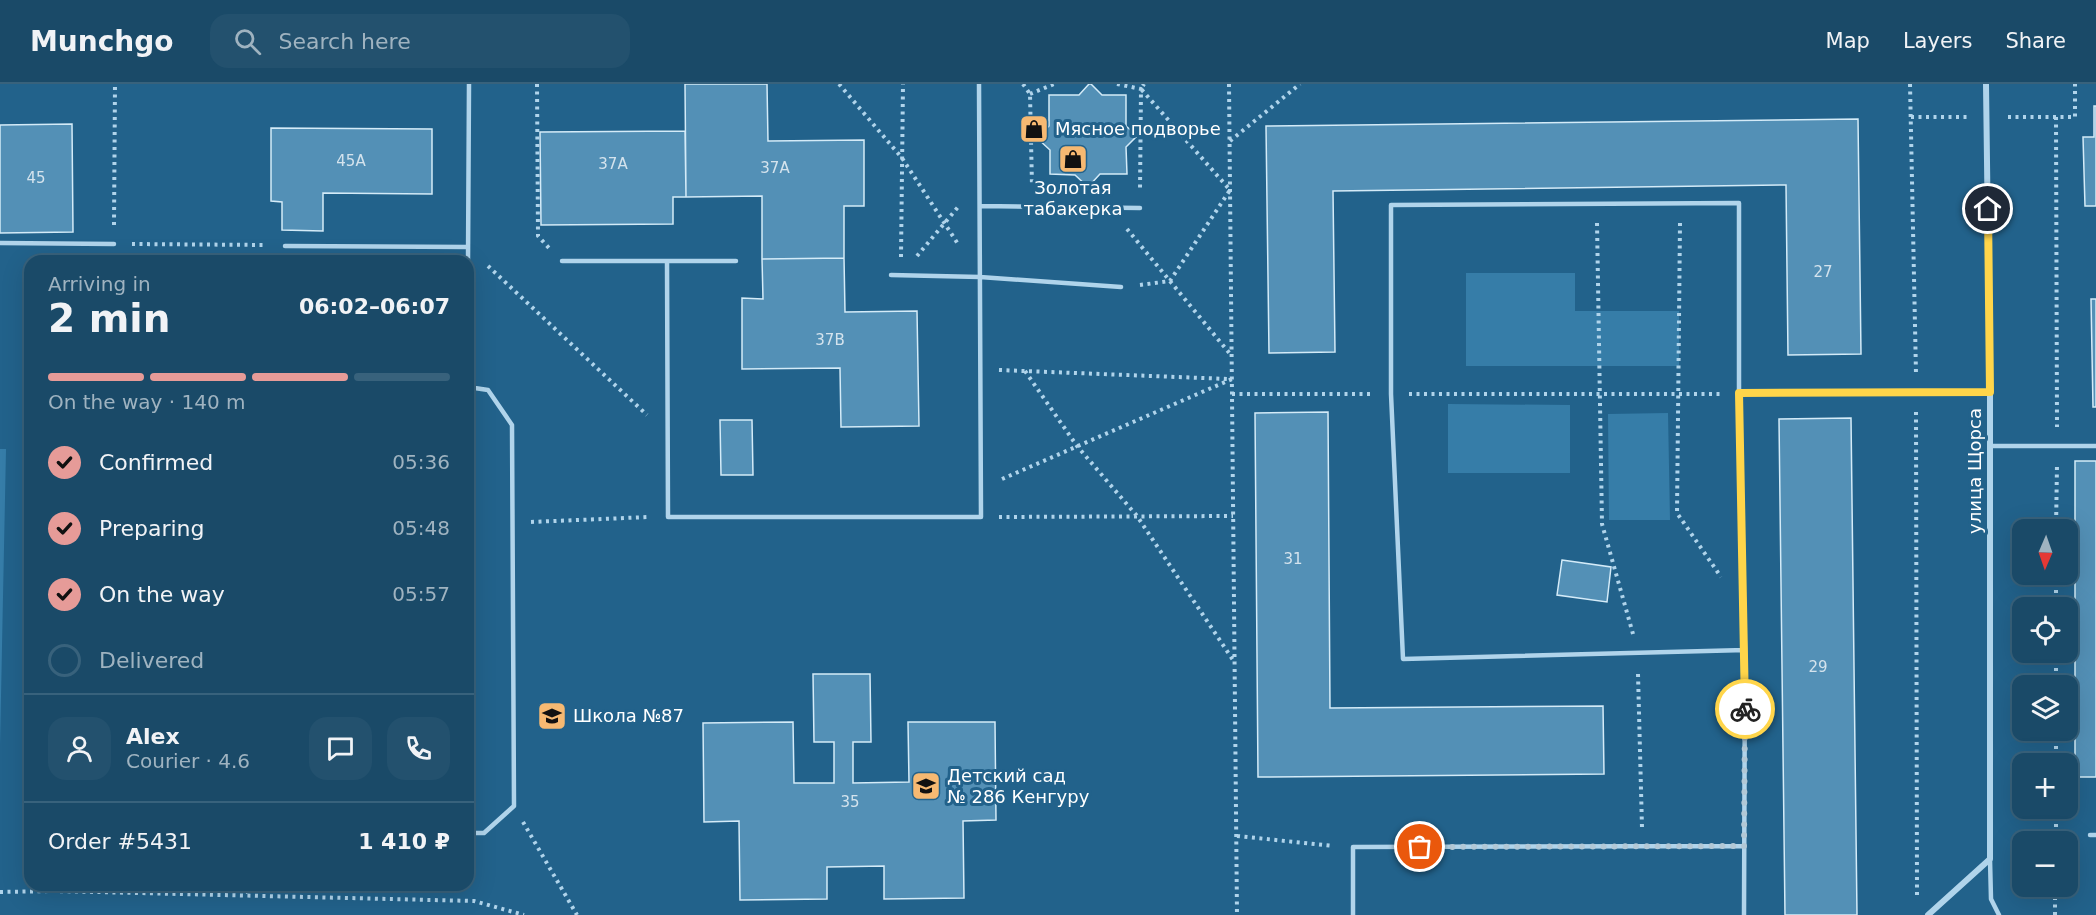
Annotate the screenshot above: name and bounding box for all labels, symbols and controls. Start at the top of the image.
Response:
search box [210,14,630,68]
text: Munchgo [30,25,174,58]
icon: search [231,25,264,58]
text: Search here [279,29,411,54]
text: Map [1826,29,1870,53]
text: Layers [1903,29,1972,53]
text: Share [2005,29,2066,53]
shop icon: Мясное подворье [1018,113,1050,145]
place label: Мясное подворье [1055,118,1221,139]
shop icon: Золотая табакерка [1057,143,1089,175]
house number: 45А [336,152,366,170]
house number: 37А [598,155,628,173]
house number: 37А [760,159,790,177]
house number: 45 [26,169,46,187]
place label: Золотая табакерка [1024,177,1122,219]
pin [1962,183,2013,234]
icon: home [1971,192,2004,225]
house number: 27 [1813,263,1833,281]
text: Arriving in [48,272,151,296]
text: 06:02–06:07 [299,294,450,319]
text: 2 min [48,296,170,341]
house number: 37В [815,331,845,349]
text: On the way · 140 m [48,390,246,414]
street label: улица Щорса [1964,408,1985,534]
icon: check [48,446,81,479]
text: Confirmed [99,450,213,475]
text: 05:36 [392,450,450,474]
icon: check [48,512,81,545]
text: Preparing [99,516,205,541]
text: 05:48 [392,516,450,540]
north arrow [2012,519,2078,585]
map controls [2012,519,2078,897]
house number: 31 [1283,550,1303,568]
icon: check [48,578,81,611]
text: On the way [99,582,225,607]
text: 05:57 [392,582,450,606]
button: locate [2012,597,2078,663]
text: Delivered [99,648,204,673]
house number: 29 [1808,658,1828,676]
button: layers [2012,675,2078,741]
courier [1715,679,1775,739]
icon: bike [1729,693,1762,726]
school or university icon: Школа №87 [536,700,568,732]
place label: Школа №87 [573,705,684,726]
button: person [48,717,111,780]
button: chat [309,717,372,780]
button: phone [387,717,450,780]
text: Alex [126,724,180,749]
text: Courier · 4.6 [126,749,250,773]
button: + [2012,753,2078,819]
place label: Детский сад № 286 Кенгуру [947,765,1090,807]
school or university icon: Детский сад № 286 Кенгуру [910,770,942,802]
house number: 35 [840,793,860,811]
pin [1394,821,1445,872]
text: Order #5431 [48,829,192,854]
text: 1 410 ₽ [358,829,450,854]
icon: bag [1403,830,1436,863]
button: − [2012,831,2078,897]

